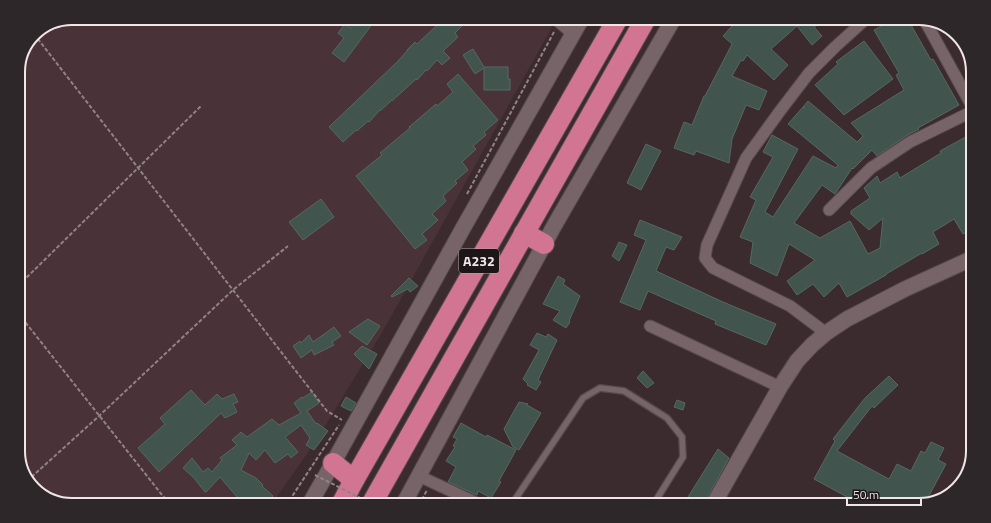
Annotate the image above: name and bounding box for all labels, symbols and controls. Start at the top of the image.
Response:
road number: A232 [459,249,499,273]
scale bar [847,481,921,507]
text: 50 m [853,485,879,504]

